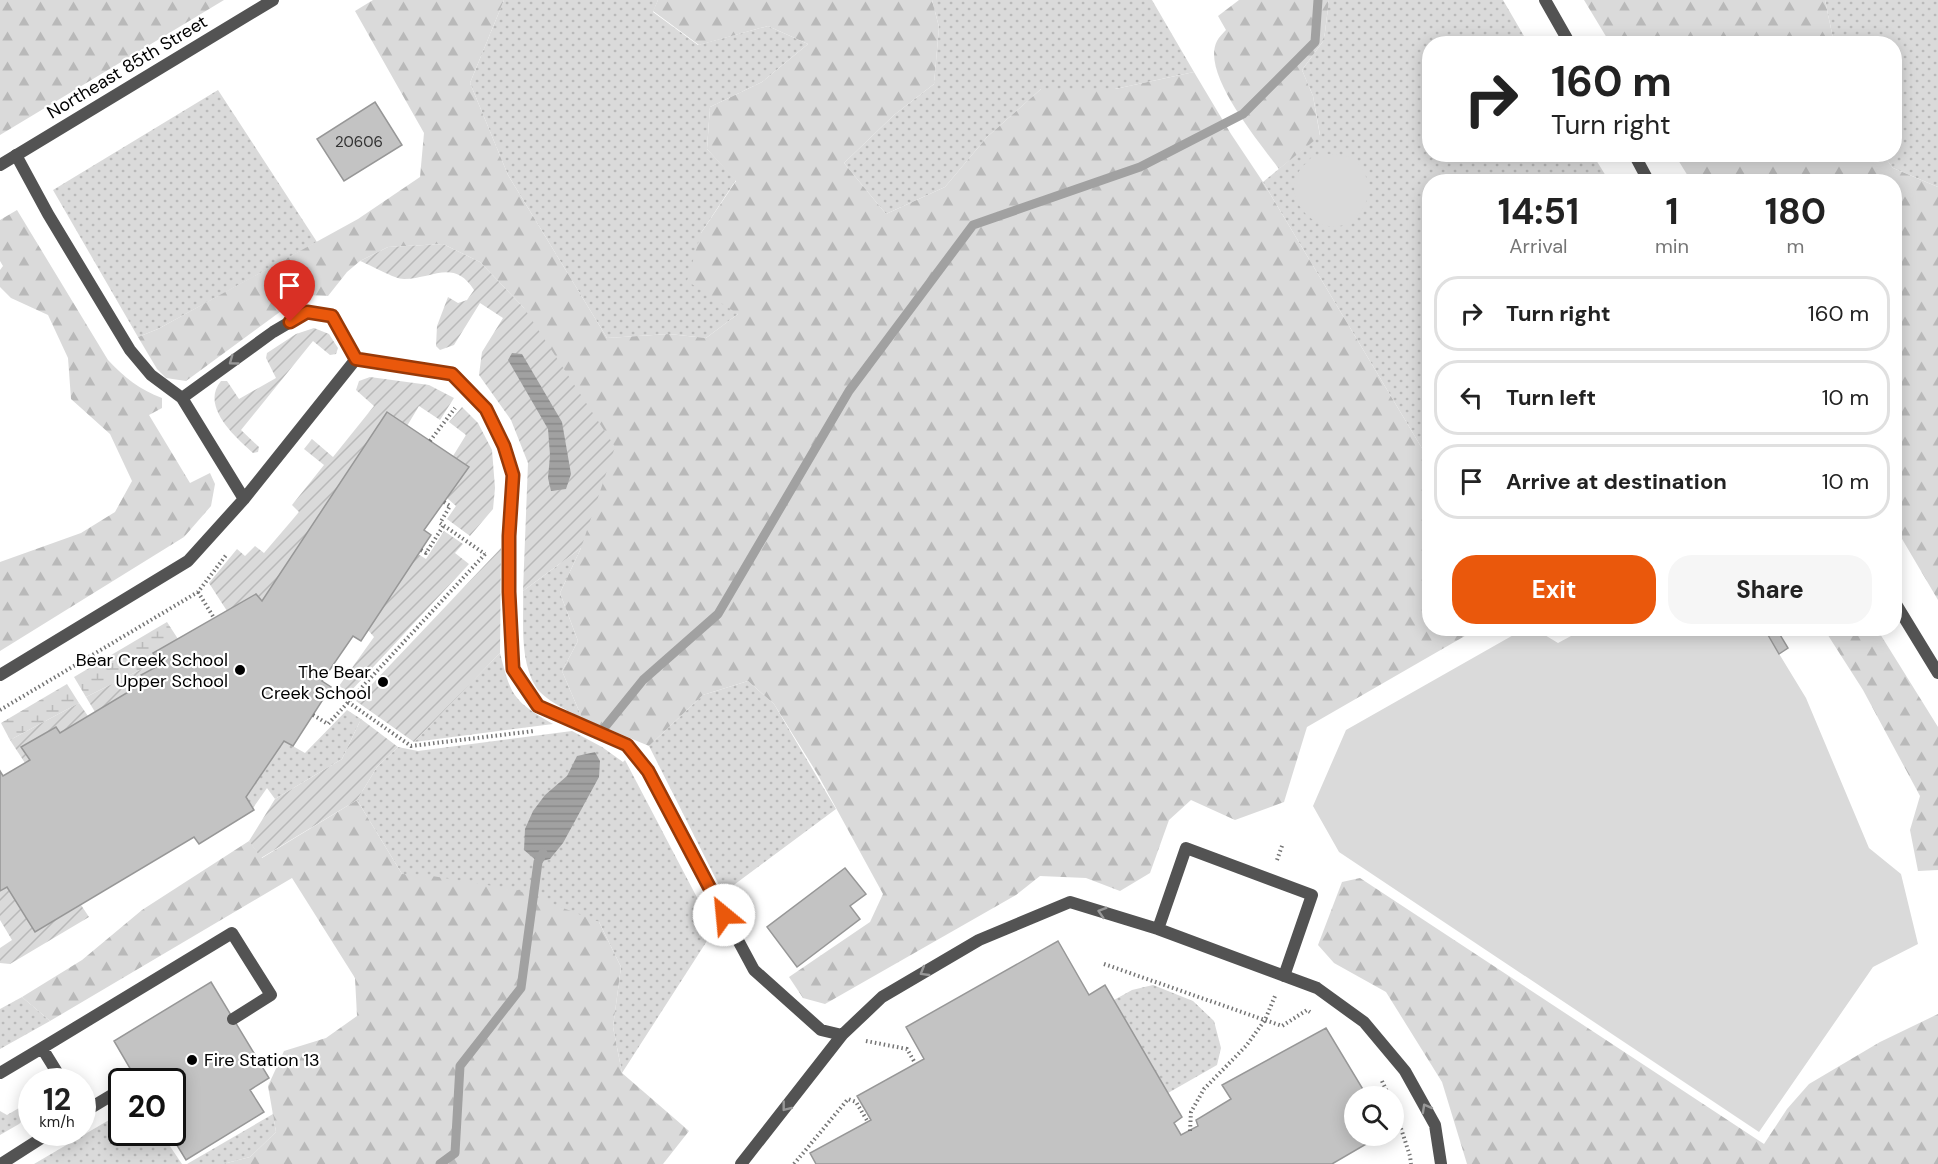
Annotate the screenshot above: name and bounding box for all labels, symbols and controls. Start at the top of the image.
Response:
street label: Northeast 85th Street [42,10,212,124]
text: 160 m [1551,54,1672,109]
icon: right [1452,60,1530,138]
text: Turn right [1551,107,1671,142]
house number: 20606 [335,132,383,152]
text: 14:51 [1498,188,1579,235]
text: 1 [1665,188,1678,235]
text: 180 [1765,188,1826,235]
text: Arrival [1509,233,1568,259]
text: min [1655,233,1689,259]
text: m [1787,233,1804,259]
pin [264,260,315,322]
icon: arrive [273,269,306,302]
icon: right [1455,297,1488,330]
text: Turn right [1506,299,1611,328]
text: 160 m [1808,299,1869,328]
one-way arrow [228,354,239,365]
icon: left [1455,381,1488,414]
text: Turn left [1506,383,1596,412]
text: 10 m [1822,383,1869,412]
icon: arrive [1455,465,1488,498]
text: Arrive at destination [1506,467,1727,496]
text: 10 m [1822,467,1869,496]
button: Exit [1452,555,1656,624]
button: Share [1668,555,1872,624]
place label: Bear Creek School Upper School [76,648,228,693]
place label: The Bear Creek School [261,660,371,705]
marker: Bear Creek School Upper School [233,663,247,677]
marker: The Bear Creek School [376,675,390,689]
position arrow [692,883,756,947]
one-way arrow [1097,907,1108,919]
one-way arrow [920,965,930,976]
place label: Fire Station 13 [204,1048,320,1072]
marker: Fire Station 13 [185,1053,199,1067]
speed limit sign: 20 [108,1068,186,1146]
text: 12 [43,1080,71,1119]
map controls [1344,1086,1404,1146]
button: search [1344,1086,1404,1146]
one-way arrow [783,1100,794,1111]
one-way arrow [1421,1104,1433,1115]
text: km/h [39,1112,75,1132]

